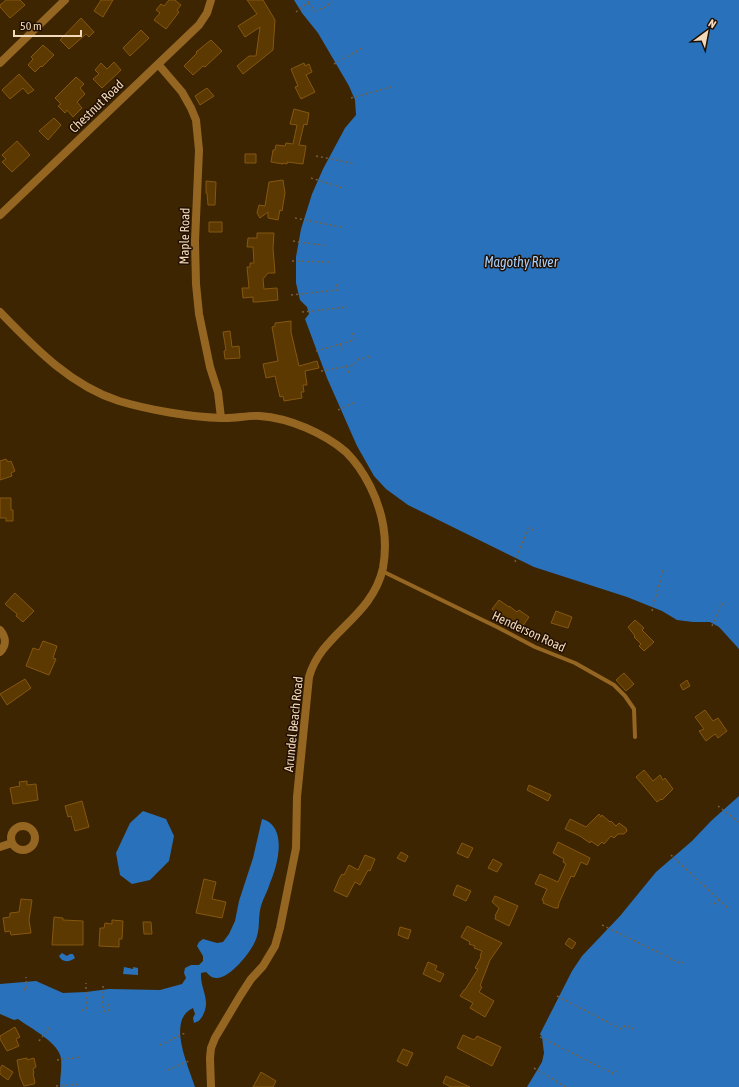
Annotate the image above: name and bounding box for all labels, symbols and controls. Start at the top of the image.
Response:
scale bar [14,12,81,38]
north arrow [687,12,727,52]
text: N [706,17,718,30]
text: 50 m [20,19,42,33]
street label: Chestnut Road [66,77,126,136]
street label: Maple Road [177,208,192,265]
water label: Magothy River [484,254,559,270]
street label: Henderson Road [490,608,568,655]
street label: Arundel Beach Road [281,676,306,773]

